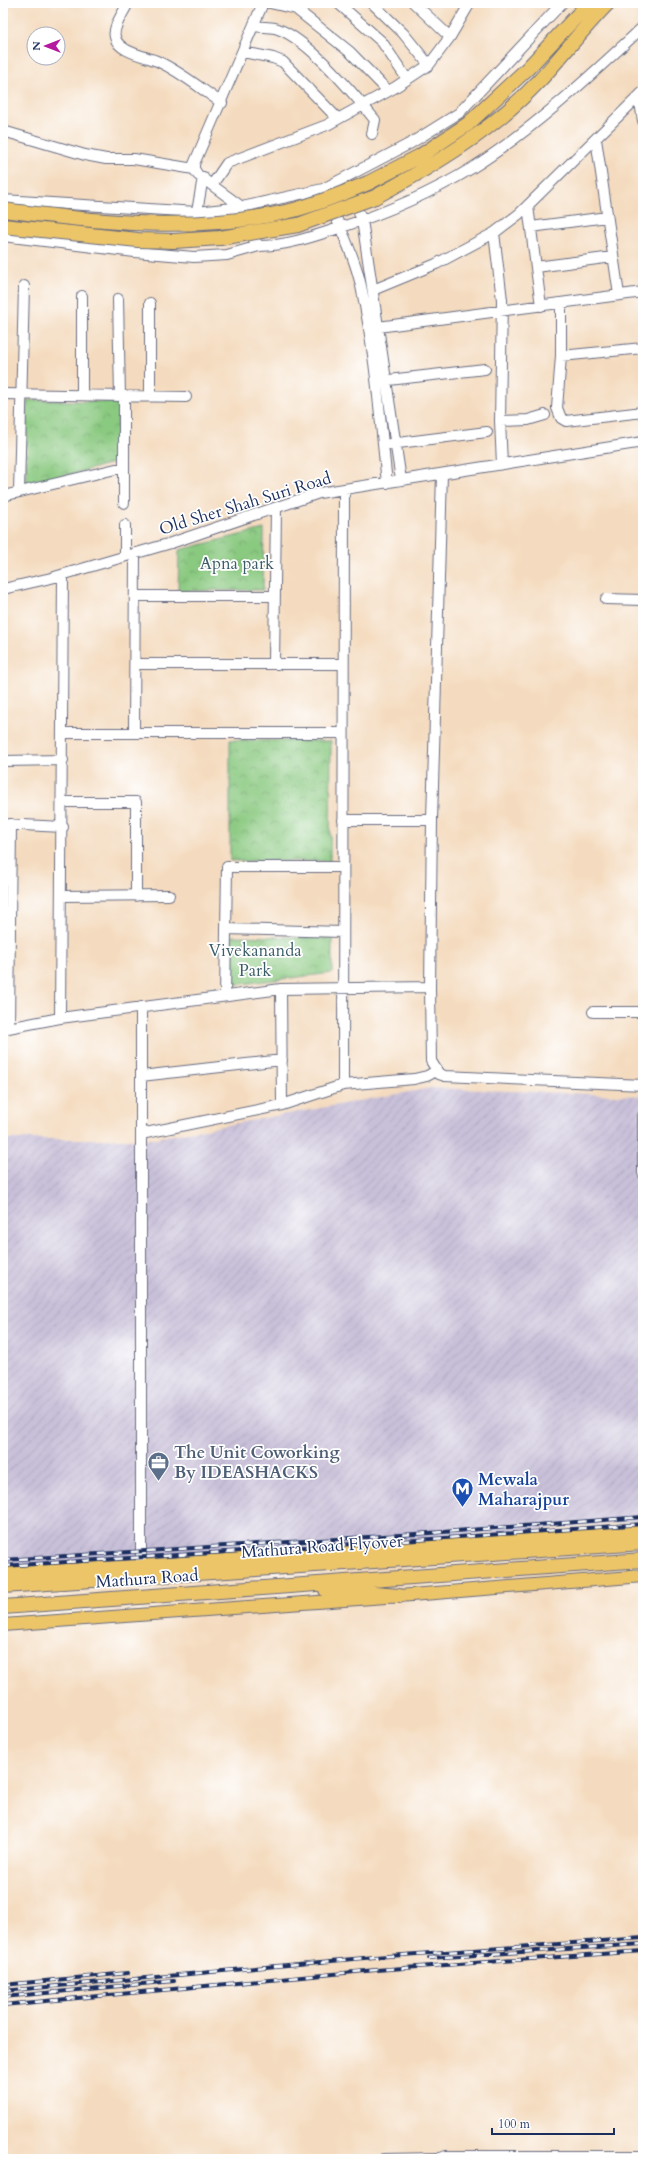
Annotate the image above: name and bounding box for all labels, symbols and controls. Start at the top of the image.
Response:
north arrow [26,26,66,66]
text: N [29,41,44,51]
street label: Old Sher Shah Suri Road [156,466,334,541]
park label: Apna park [200,552,275,575]
park label: Vivekananda Park [208,939,302,982]
place label: The Unit Coworking By IDEASHACKS [174,1441,340,1484]
office icon: The Unit Coworking By IDEASHACKS [146,1449,172,1482]
place label: Mewala Maharajpur [478,1468,569,1511]
metro station icon: Mewala Maharajpur [450,1476,476,1509]
street label: Mathura Road Flyover [240,1529,404,1564]
street label: Mathura Road [95,1563,199,1594]
scale bar [492,2110,614,2136]
text: 100 m [498,2116,531,2132]

